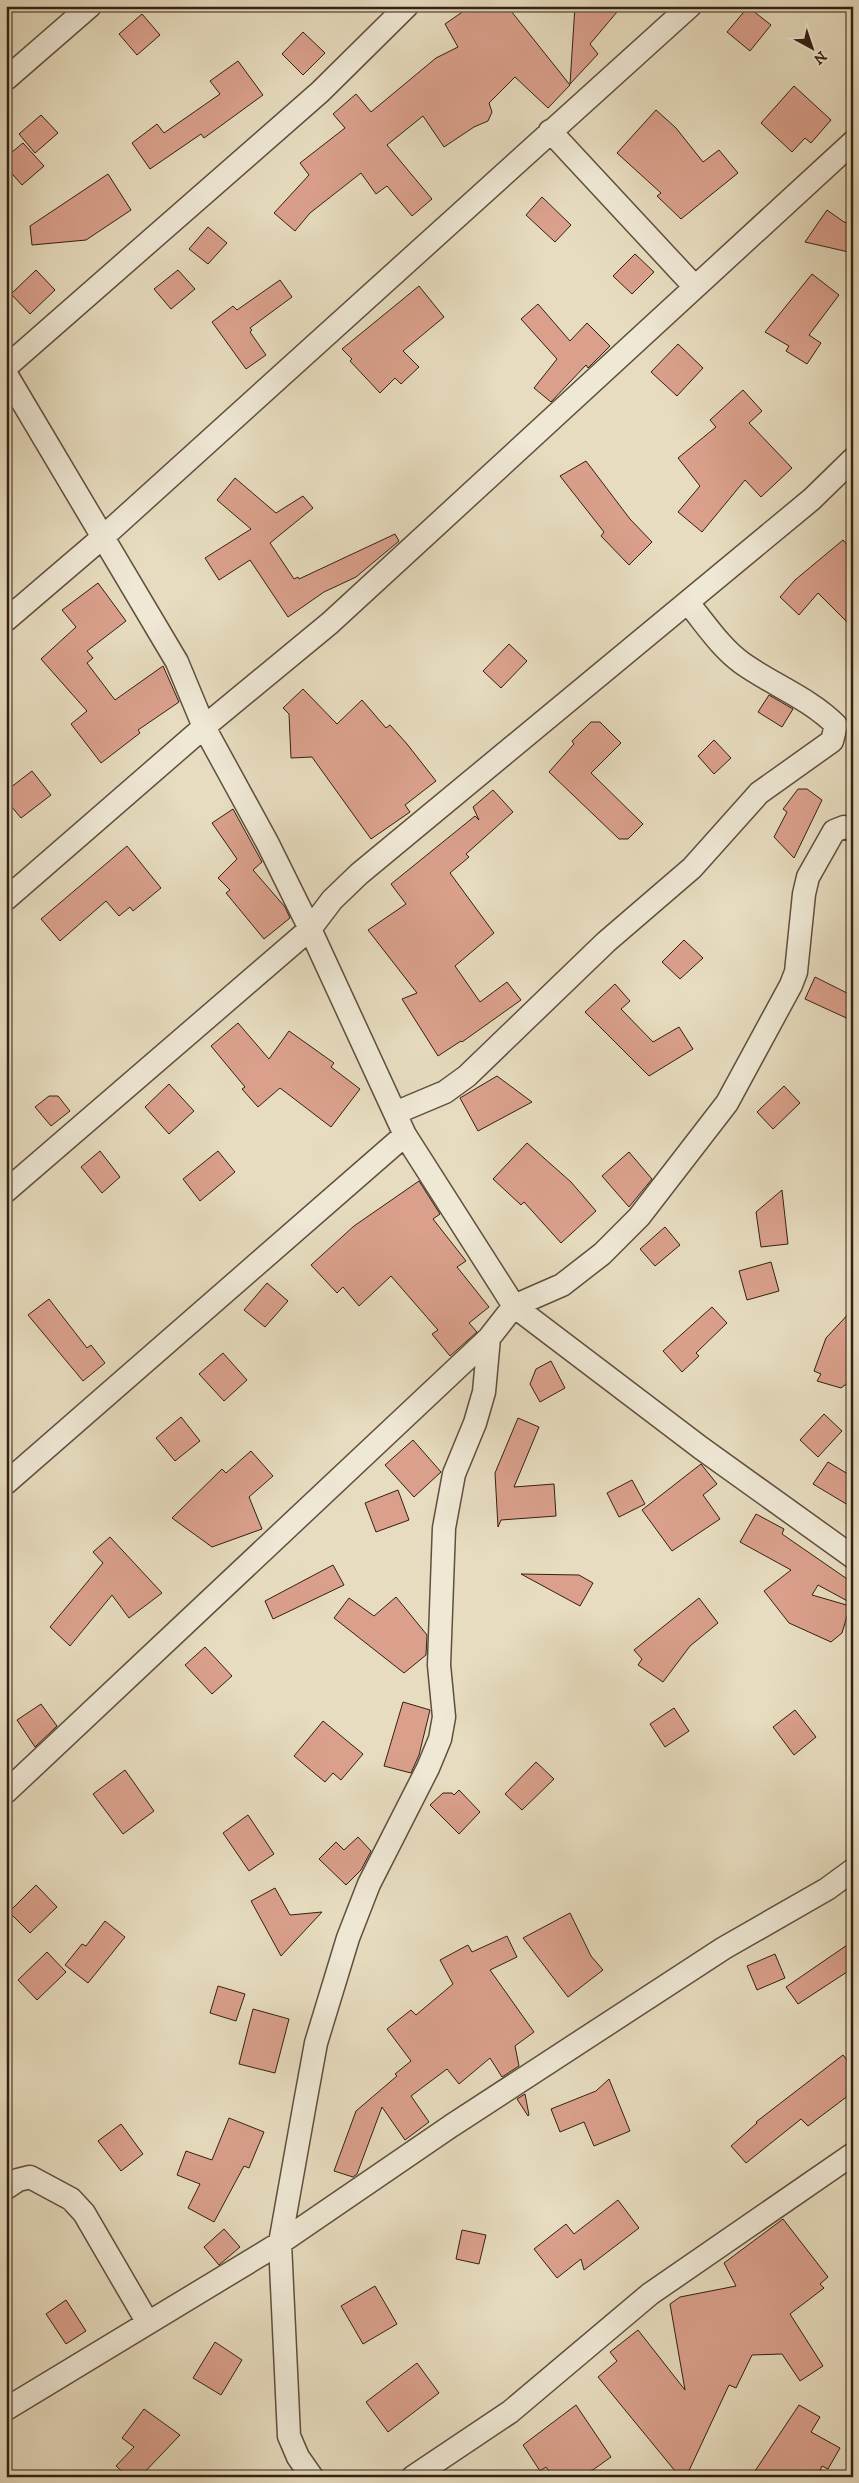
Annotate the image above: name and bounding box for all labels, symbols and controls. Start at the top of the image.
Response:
north arrow [786,22,836,72]
text: N [809,47,830,68]

